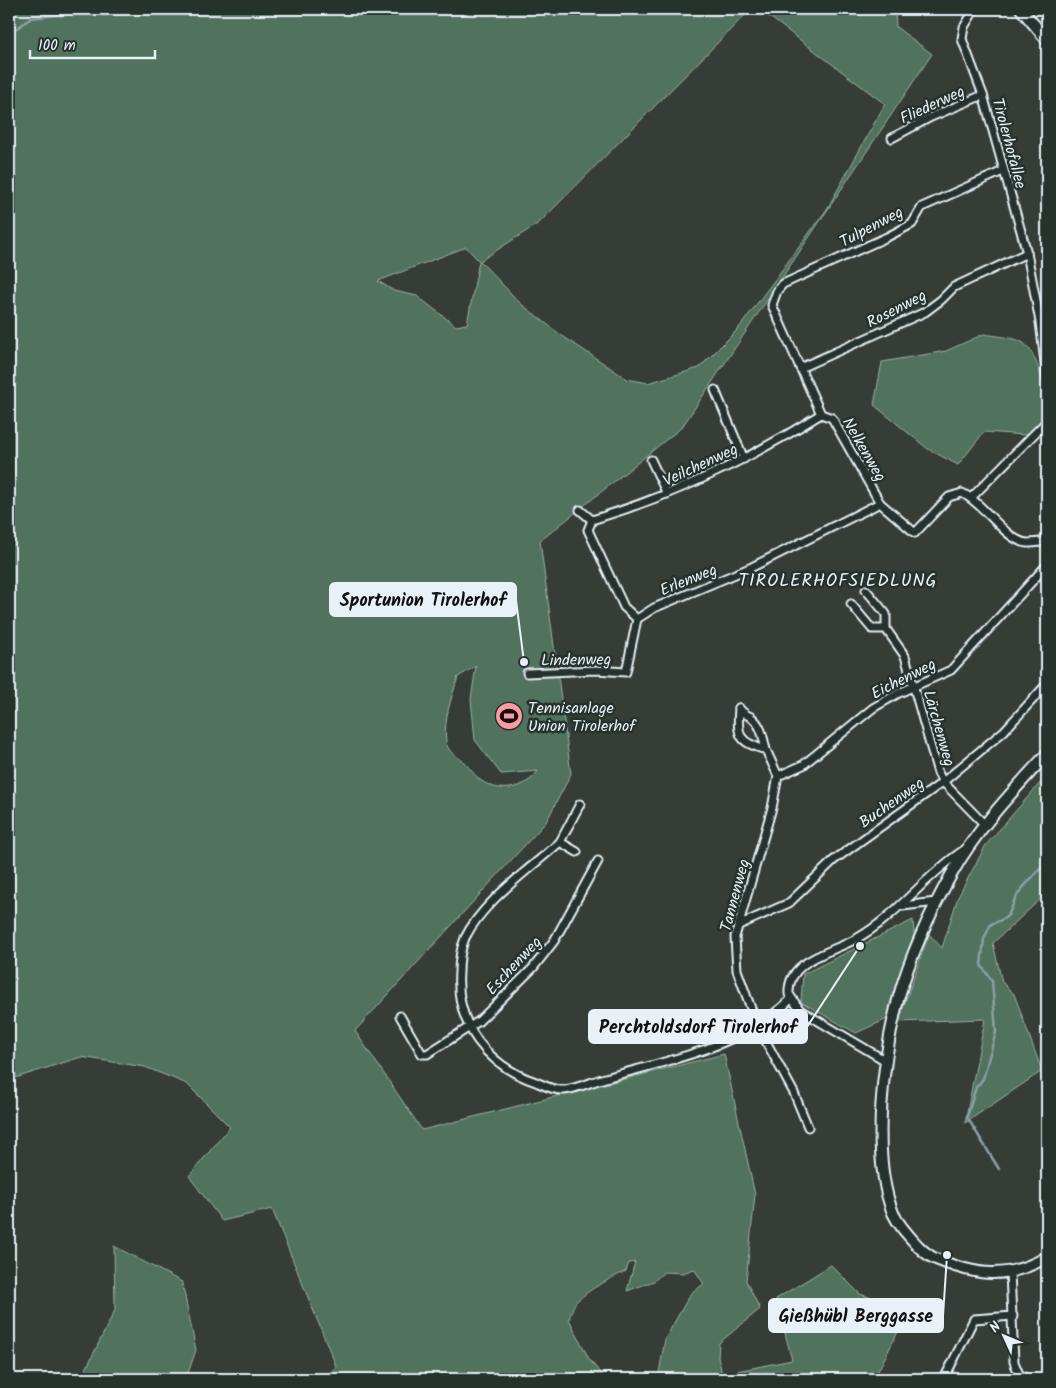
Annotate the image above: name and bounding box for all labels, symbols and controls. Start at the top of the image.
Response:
scale bar [30,28,155,60]
text: 100 m [38,34,76,58]
street label: Fliederweg [896,79,969,131]
street label: Tirolerhofallee [984,95,1033,192]
street label: Tulpenweg [835,200,908,255]
street label: Rosenweg [862,284,931,335]
street label: Nelkenweg [835,413,892,487]
street label: Veilchenweg [659,437,742,494]
street label: Erlenweg [656,558,721,603]
district label: TIROLERHOFSIEDLUNG [738,567,938,596]
callout: Sportunion Tirolerhof [330,583,516,616]
text: Sportunion Tirolerhof [340,587,508,616]
street label: Lindenweg [541,647,611,674]
street label: Eichenweg [867,652,941,706]
street label: Lärchenweg [916,687,961,770]
place label: Tennisanlage Union Tirolerhof [528,696,637,739]
sports icon: Tennisanlage Union Tirolerhof [494,701,524,731]
street label: Buchenweg [854,772,930,835]
street label: Tannenweg [714,856,757,935]
street label: Eschenweg [480,931,548,1001]
callout: Perchtoldsdorf Tirolerhof [589,1010,807,1043]
text: Perchtoldsdorf Tirolerhof [599,1014,799,1043]
callout: Gießhübl Berggasse [769,1299,943,1332]
text: Gießhübl Berggasse [779,1303,933,1332]
north arrow [978,1310,1028,1360]
text: N [984,1317,1006,1338]

